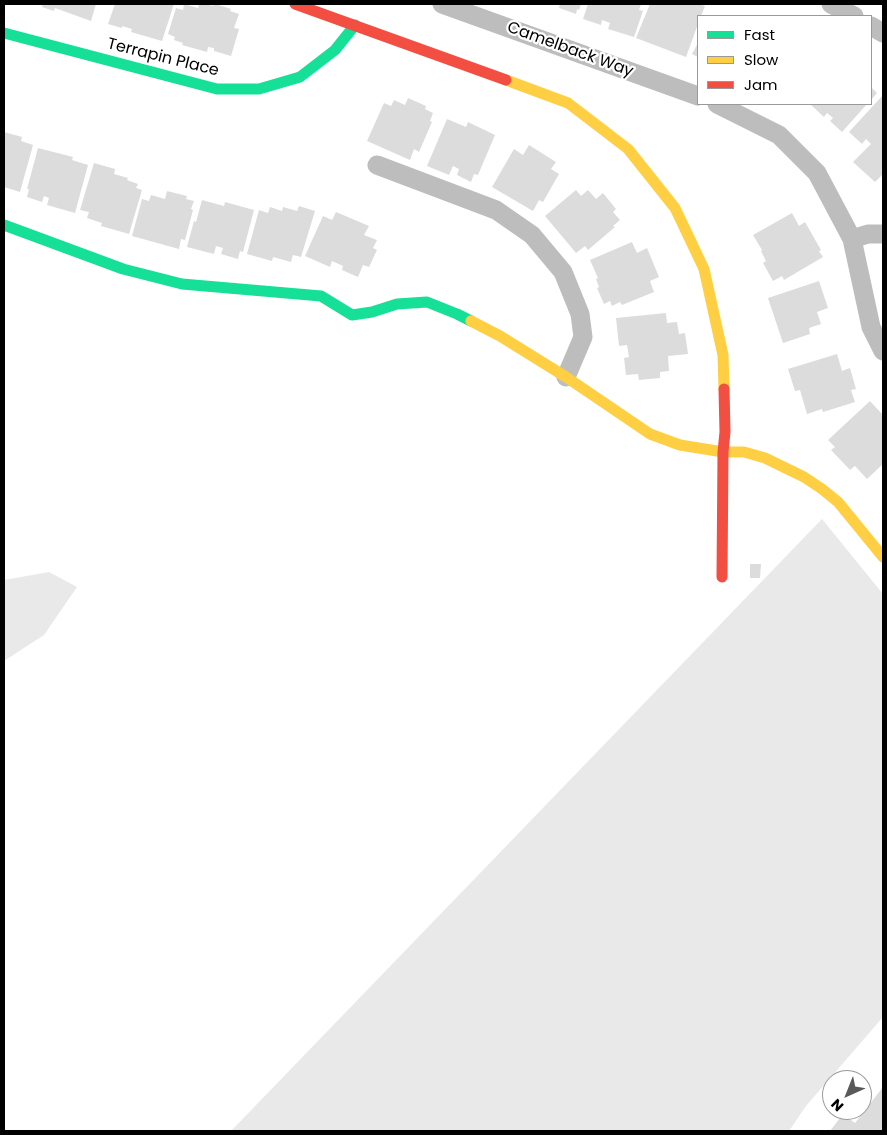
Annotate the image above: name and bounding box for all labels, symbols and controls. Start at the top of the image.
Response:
legend [697,15,872,105]
street label: Camelback Way [504,18,636,82]
text: Fast [744,24,775,45]
street label: Terrapin Place [105,35,221,81]
text: Slow [744,49,778,70]
text: Jam [744,74,778,95]
north arrow [822,1070,872,1120]
text: N [827,1094,848,1116]

